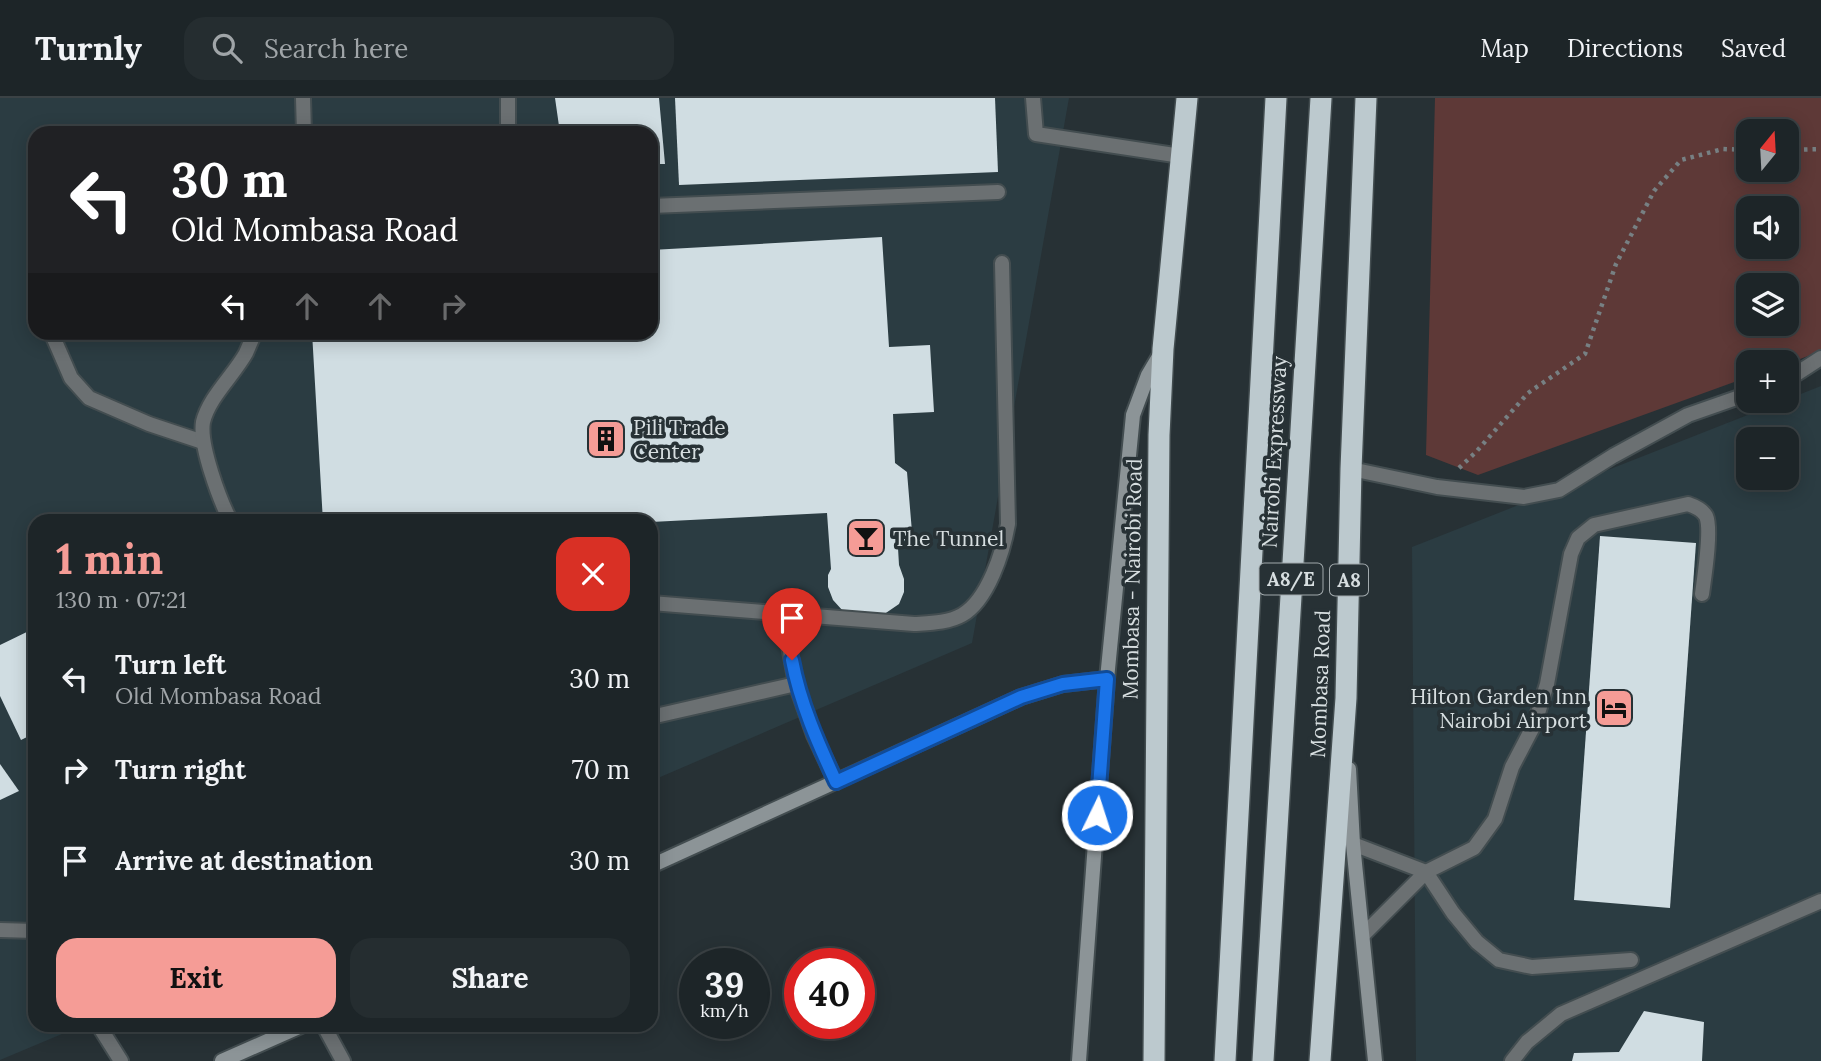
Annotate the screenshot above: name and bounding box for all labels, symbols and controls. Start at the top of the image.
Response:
search box [184,17,674,80]
text: Turnly [35,27,142,69]
icon: search [208,29,246,67]
text: Search here [264,32,408,65]
text: Map [1480,33,1529,64]
text: Directions [1567,33,1683,64]
text: Saved [1721,33,1786,64]
north arrow [1736,119,1799,182]
map controls [1736,119,1799,490]
text: 30 m [171,148,288,210]
icon: left [56,154,147,245]
button: sound [1736,196,1799,259]
text: Old Mombasa Road [171,209,458,250]
button: layers [1736,273,1799,336]
icon: left [215,287,253,325]
icon: ahead [288,287,326,325]
icon: ahead [361,287,399,325]
icon: right [434,287,472,325]
button: + [1736,350,1799,413]
street label: Nairobi Expressway [1255,355,1293,549]
place label: Pili Trade Center [633,414,726,465]
building icon: Pili Trade Center [585,418,627,460]
button: − [1736,427,1799,490]
street label: Mombasa - Nairobi Road [1116,458,1148,700]
bar icon: The Tunnel [845,517,887,559]
place label: The Tunnel [893,525,1004,552]
text: 1 min [56,532,163,586]
button: close [556,537,630,611]
road number: A8/E [1260,564,1322,594]
road number: A8 [1330,565,1368,596]
text: 130 m · 07:21 [56,585,187,614]
pin [762,588,822,660]
icon: arrive [773,599,811,637]
street label: Mombasa Road [1304,610,1336,758]
text: Turn left [115,648,226,681]
icon: left [56,660,94,698]
text: 30 m [569,662,630,695]
text: Old Mombasa Road [115,681,321,710]
place label: Hilton Garden Inn Nairobi Airport [1410,683,1588,734]
hotel icon: Hilton Garden Inn Nairobi Airport [1593,687,1635,729]
icon: right [56,751,94,789]
text: Turn right [115,753,246,786]
text: 70 m [572,753,630,786]
position arrow [1060,778,1134,852]
icon: arrive [56,842,94,880]
text: Arrive at destination [115,844,373,877]
text: 30 m [569,844,630,877]
button: Exit [56,938,336,1018]
button: Share [350,938,630,1018]
speed limit sign: 40 [784,948,875,1039]
text: 39 [705,962,744,1007]
text: km/h [700,999,749,1022]

